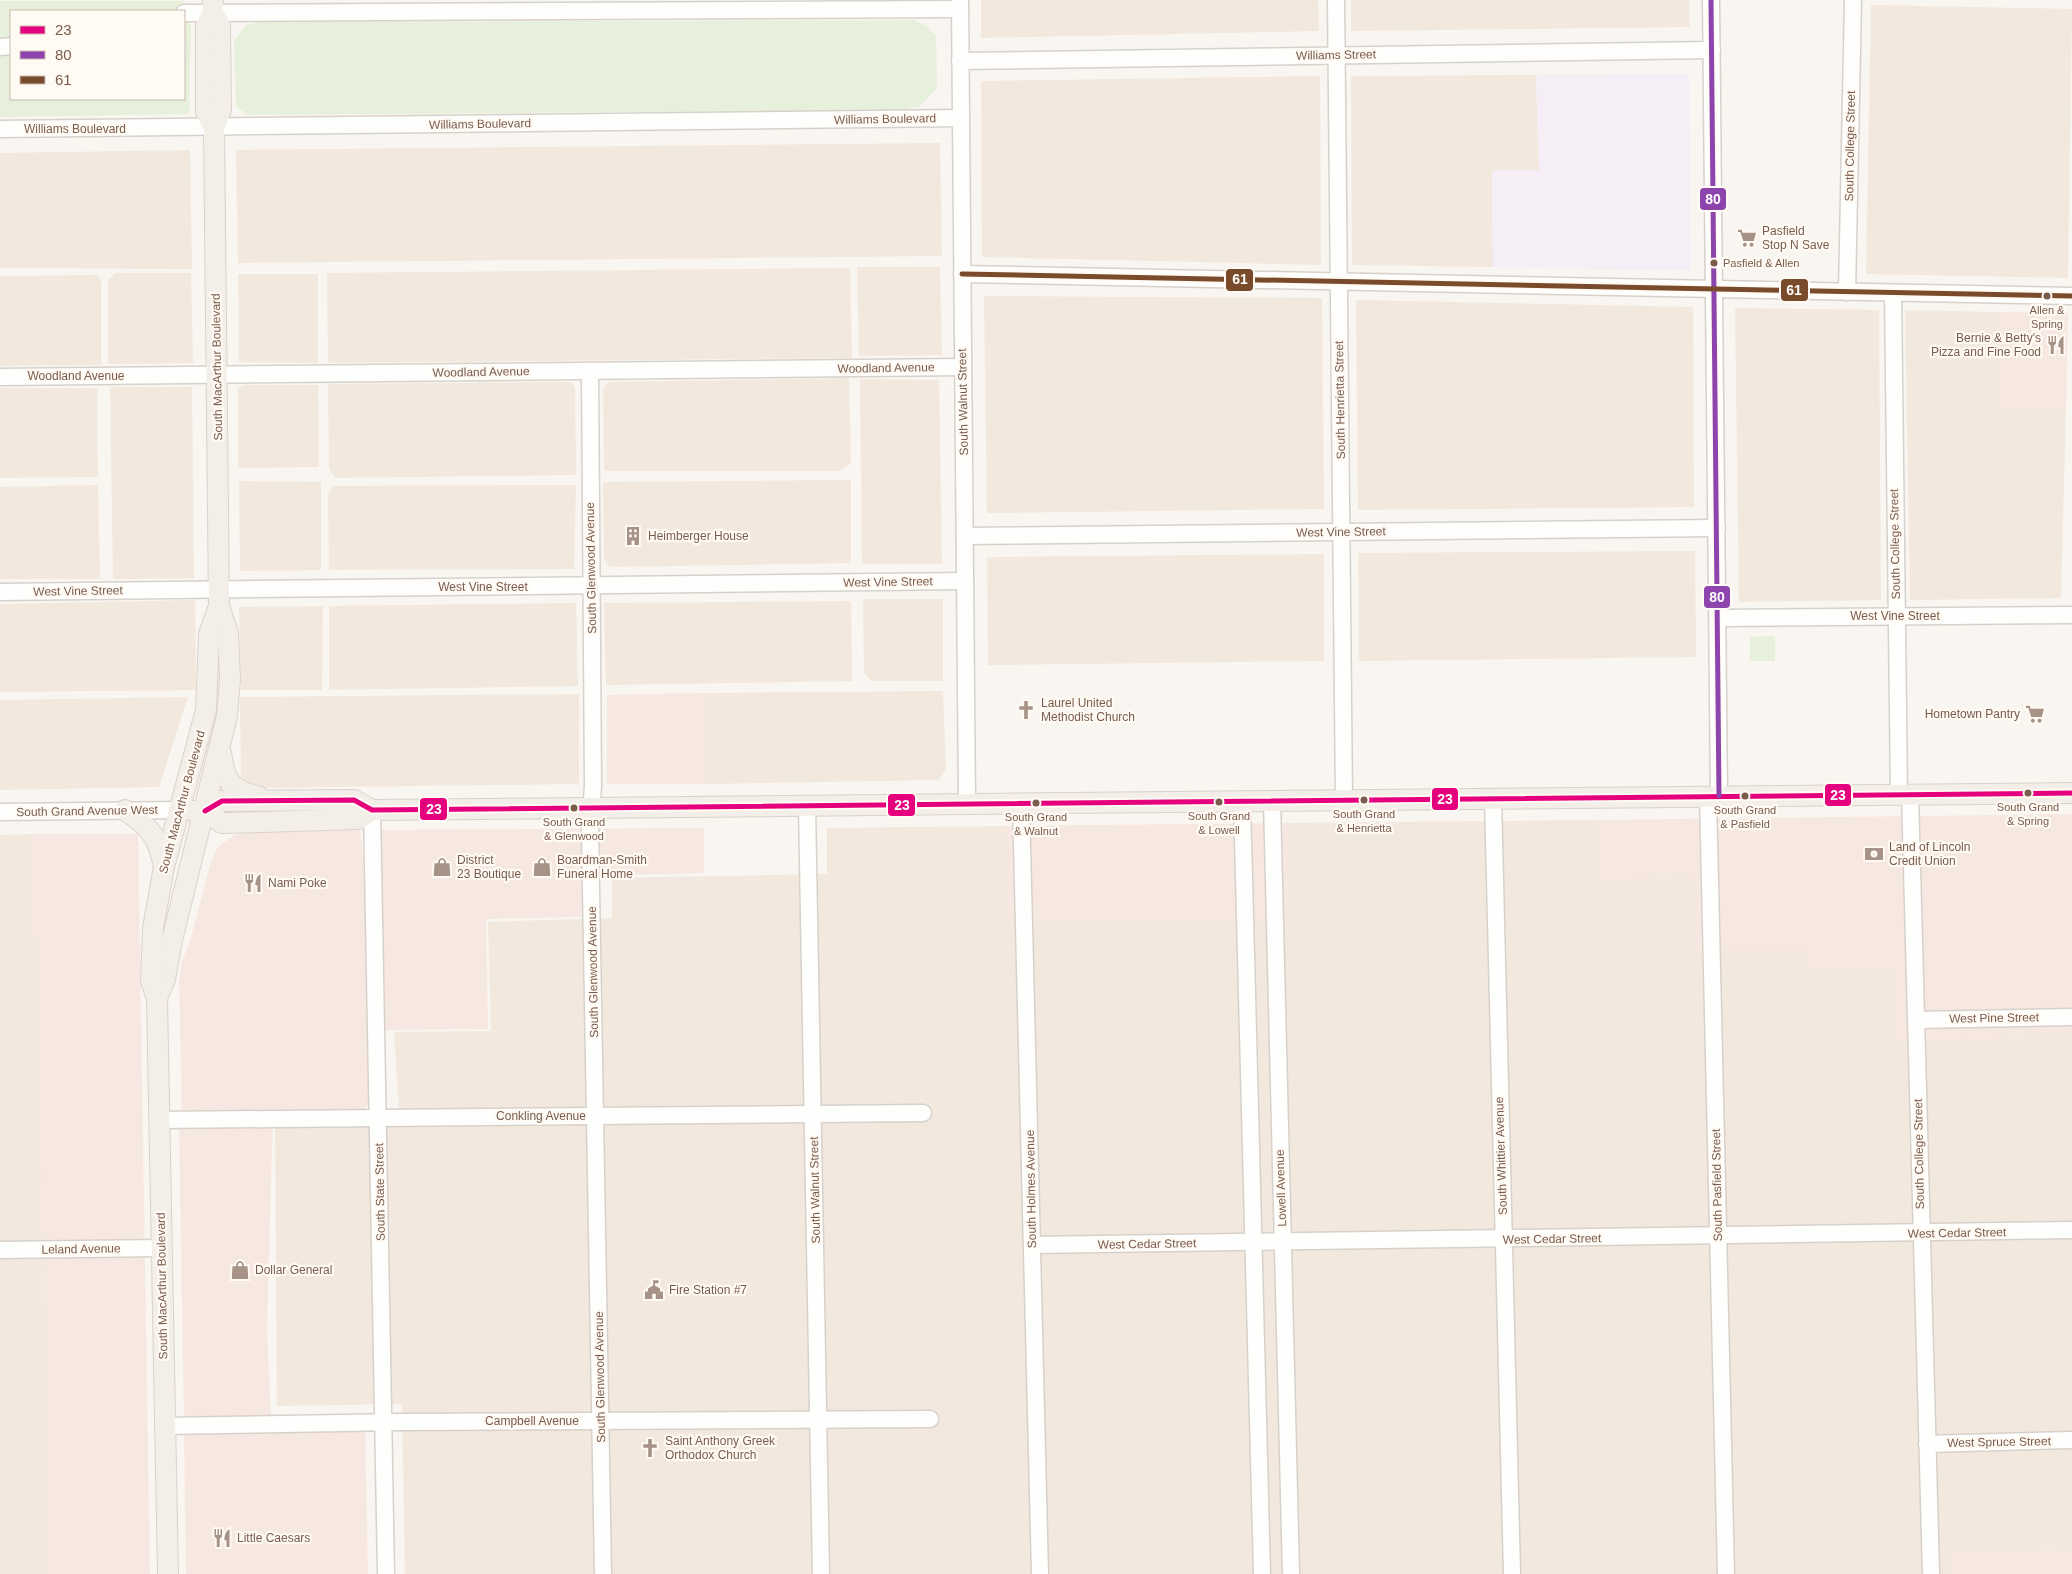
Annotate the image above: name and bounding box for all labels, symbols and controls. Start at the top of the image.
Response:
legend [10,10,185,100]
text: 23 [55,21,72,38]
text: 80 [55,46,72,63]
street label: Williams Street [1296,47,1377,63]
text: 61 [55,71,72,88]
street label: South College Street [1842,90,1858,201]
street label: Williams Boulevard [834,111,936,127]
street label: Williams Boulevard [429,116,531,132]
street label: Williams Boulevard [24,122,126,136]
line badge: 80 [1699,187,1727,211]
text: 80 [1705,191,1721,207]
place label: Pasfield Stop N Save [1762,224,1830,252]
supermarket icon: Pasfield Stop N Save [1736,227,1758,249]
place label: Pasfield & Allen [1723,257,1799,269]
marker: Pasfield & Allen [1709,258,1719,268]
line badge: 61 [1225,268,1254,292]
text: 61 [1232,271,1248,287]
line badge: 61 [1780,278,1809,302]
text: 61 [1786,282,1802,298]
marker: Allen & Spring [2042,291,2052,301]
street label: South MacArthur Boulevard [209,293,225,441]
place label: Allen & Spring [2030,304,2065,330]
place label: Bernie & Betty's Pizza and Fine Food [1931,331,2041,359]
restaurant icon: Bernie & Betty's Pizza and Fine Food [2045,334,2067,356]
street label: South Henrietta Street [1332,340,1348,459]
street label: South Walnut Street [955,348,971,456]
street label: Woodland Avenue [837,360,935,376]
street label: Woodland Avenue [432,364,530,380]
street label: Woodland Avenue [28,369,125,383]
street label: South College Street [1887,488,1903,599]
street label: South Glenwood Avenue [583,502,599,634]
street label: West Vine Street [1296,524,1387,540]
building icon: Heimberger House [622,525,644,547]
place label: Heimberger House [648,529,749,543]
street label: West Vine Street [843,574,934,590]
street label: West Vine Street [438,580,528,594]
street label: West Vine Street [33,583,124,599]
line badge: 80 [1703,585,1731,609]
text: 80 [1709,589,1725,605]
street label: West Vine Street [1850,609,1940,623]
place label: Laurel United Methodist Church [1041,696,1135,724]
church icon: Laurel United Methodist Church [1015,699,1037,721]
supermarket icon: Hometown Pantry [2024,703,2046,725]
place label: Hometown Pantry [1925,707,2020,721]
street label: South MacArthur Boulevard [156,729,208,875]
line badge: 23 [1824,783,1852,807]
line badge: 23 [1431,787,1459,811]
text: 23 [1830,787,1846,803]
marker: South Grand & Spring [2023,788,2033,798]
text: 23 [1437,791,1453,807]
marker: South Grand & Pasfield [1740,791,1750,801]
line badge: 23 [887,793,916,817]
marker: South Grand & Henrietta [1359,795,1369,805]
line badge: 23 [419,797,448,821]
text: 23 [894,797,910,813]
marker: South Grand & Lowell [1214,797,1224,807]
marker: South Grand & Walnut [1031,798,1041,808]
text: 23 [426,801,442,817]
place label: South Grand & Spring [1997,801,2059,827]
street label: South Grand Avenue West [16,803,159,819]
marker: South Grand & Glenwood [569,803,579,813]
place label: South Grand & Pasfield [1714,804,1776,830]
place label: South Grand & Henrietta [1333,808,1395,834]
place label: South Grand & Lowell [1188,810,1250,836]
place label: South Grand & Walnut [1005,811,1067,837]
place label: South Grand & Glenwood [543,816,605,842]
place label: Land of Lincoln Credit Union [1889,840,1970,868]
bank icon: Land of Lincoln Credit Union [1863,843,1885,865]
place label: District 23 Boutique [457,853,521,881]
place label: Boardman-Smith Funeral Home [557,853,647,881]
shop icon: District 23 Boutique [431,856,453,878]
shop icon: Boardman-Smith Funeral Home [531,856,553,878]
restaurant icon: Nami Poke [242,872,264,894]
place label: Nami Poke [268,876,327,890]
street label: South Glenwood Avenue [585,906,601,1038]
street label: West Pine Street [1949,1010,2040,1026]
street label: South Whittier Avenue [1492,1096,1510,1215]
street label: South College Street [1911,1098,1927,1209]
street label: Conkling Avenue [496,1109,586,1123]
street label: South Pasfield Street [1709,1128,1725,1241]
street label: South Holmes Avenue [1023,1129,1039,1248]
street label: South Walnut Street [807,1136,823,1244]
street label: South State Street [372,1142,388,1241]
street label: Lowell Avenue [1273,1149,1289,1227]
street label: South MacArthur Boulevard [154,1212,170,1360]
street label: West Cedar Street [1908,1225,2007,1241]
street label: West Cedar Street [1503,1231,1602,1247]
street label: West Cedar Street [1098,1236,1197,1252]
street label: Leland Avenue [41,1241,121,1257]
shop icon: Dollar General [229,1259,251,1281]
place label: Dollar General [255,1263,332,1277]
public building icon: Fire Station #7 [643,1279,665,1301]
place label: Fire Station #7 [669,1283,747,1297]
street label: South Glenwood Avenue [592,1311,608,1443]
street label: Campbell Avenue [485,1414,579,1428]
place label: Saint Anthony Greek Orthodox Church [665,1434,776,1462]
street label: West Spruce Street [1947,1434,2052,1450]
church icon: Saint Anthony Greek Orthodox Church [639,1437,661,1459]
restaurant icon: Little Caesars [211,1527,233,1549]
place label: Little Caesars [237,1531,310,1545]

